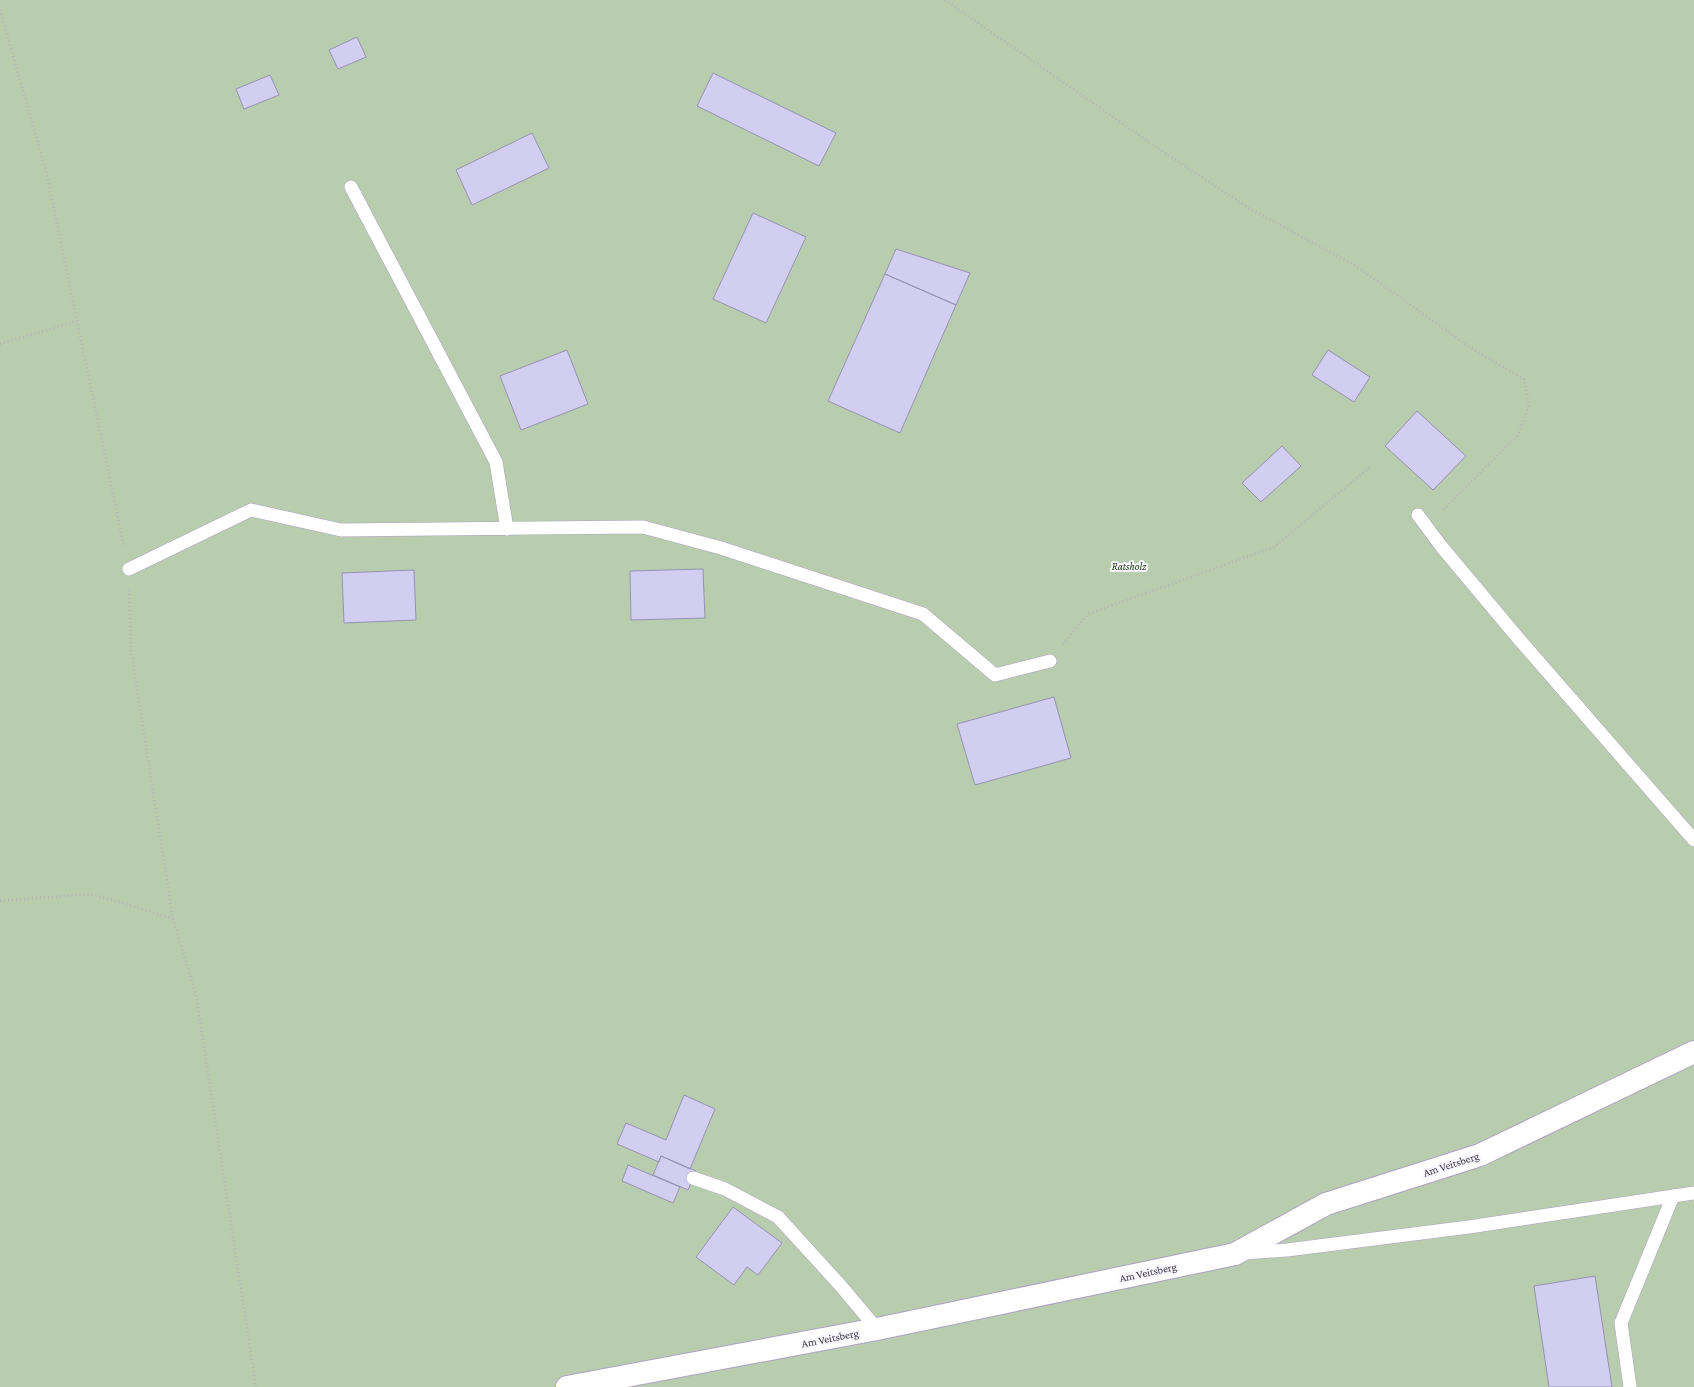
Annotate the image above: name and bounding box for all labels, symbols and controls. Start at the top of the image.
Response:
park label: Ratsholz [1112,560,1147,572]
street label: Am Veitsberg [1422,1149,1481,1180]
street label: Am Veitsberg [1118,1260,1178,1285]
street label: Am Veitsberg [800,1326,860,1350]

